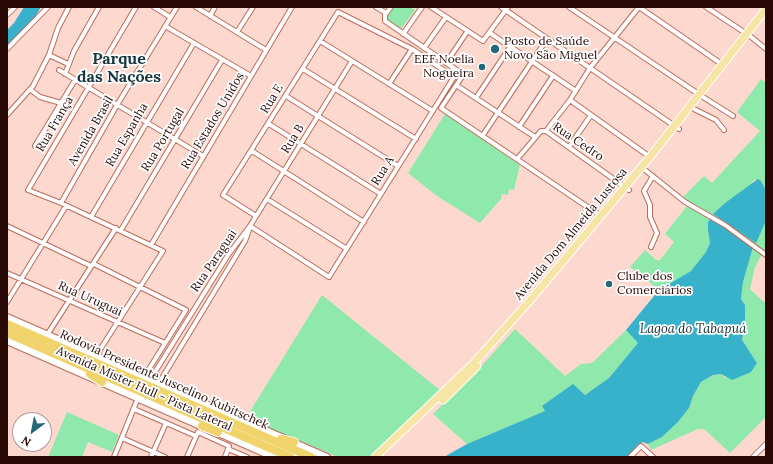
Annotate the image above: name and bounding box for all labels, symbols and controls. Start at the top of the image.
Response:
place label: Posto de Saúde Novo São Miguel [504,35,597,63]
marker: Posto de Saúde Novo São Miguel [489,43,501,55]
district label: Parque das Nações [77,49,161,87]
place label: EEF Noelia Nogueira [414,53,474,81]
marker: EEF Noelia Nogueira [477,62,487,72]
street label: Rua Estados Unidos [178,70,248,172]
street label: Rua E [258,82,286,116]
street label: Rua França [33,94,77,154]
street label: Avenida Brasil [65,94,117,168]
street label: Rua Espanha [103,101,151,169]
street label: Rua Portugal [138,106,188,174]
street label: Rua Cedro [550,120,606,164]
street label: Rua B [279,122,307,156]
street label: Rua A [369,154,397,188]
street label: Avenida Dom Almeida Lustosa [512,165,630,303]
street label: Rua Paraguai [188,227,240,295]
place label: Clube dos Comerciários [617,270,692,298]
street label: Rua Uruguai [56,278,124,320]
marker: Clube dos Comerciários [604,279,614,289]
water label: Lagoa do Tabapuá [640,321,746,337]
street label: Rodovia Presidente Juscelino Kubitschek [57,327,271,433]
street label: Avenida Mister Hull - Pista Lateral [54,344,234,434]
north arrow [12,412,52,452]
text: N [19,433,33,450]

